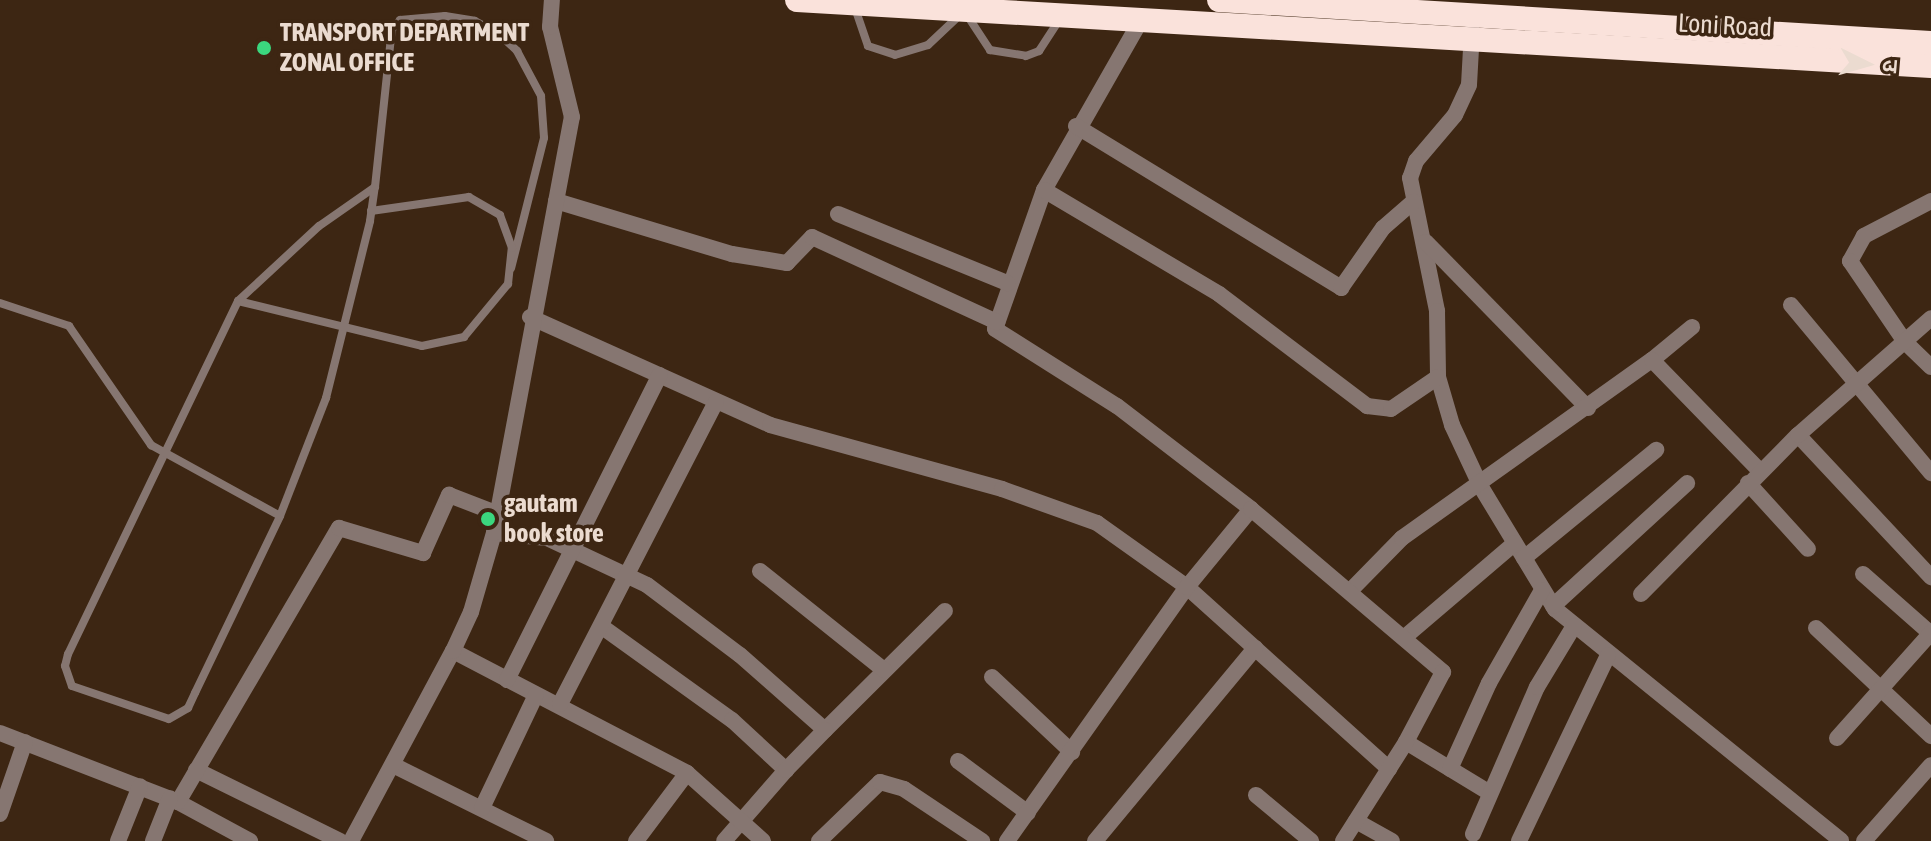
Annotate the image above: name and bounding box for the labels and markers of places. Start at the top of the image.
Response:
place label: TRANSPORT DEPARTMENT ZONAL OFFICE [280,17,529,78]
marker: TRANSPORT DEPARTMENT ZONAL OFFICE [255,39,273,57]
place label: gautam book store [504,488,604,550]
marker: gautam book store [479,510,497,528]

